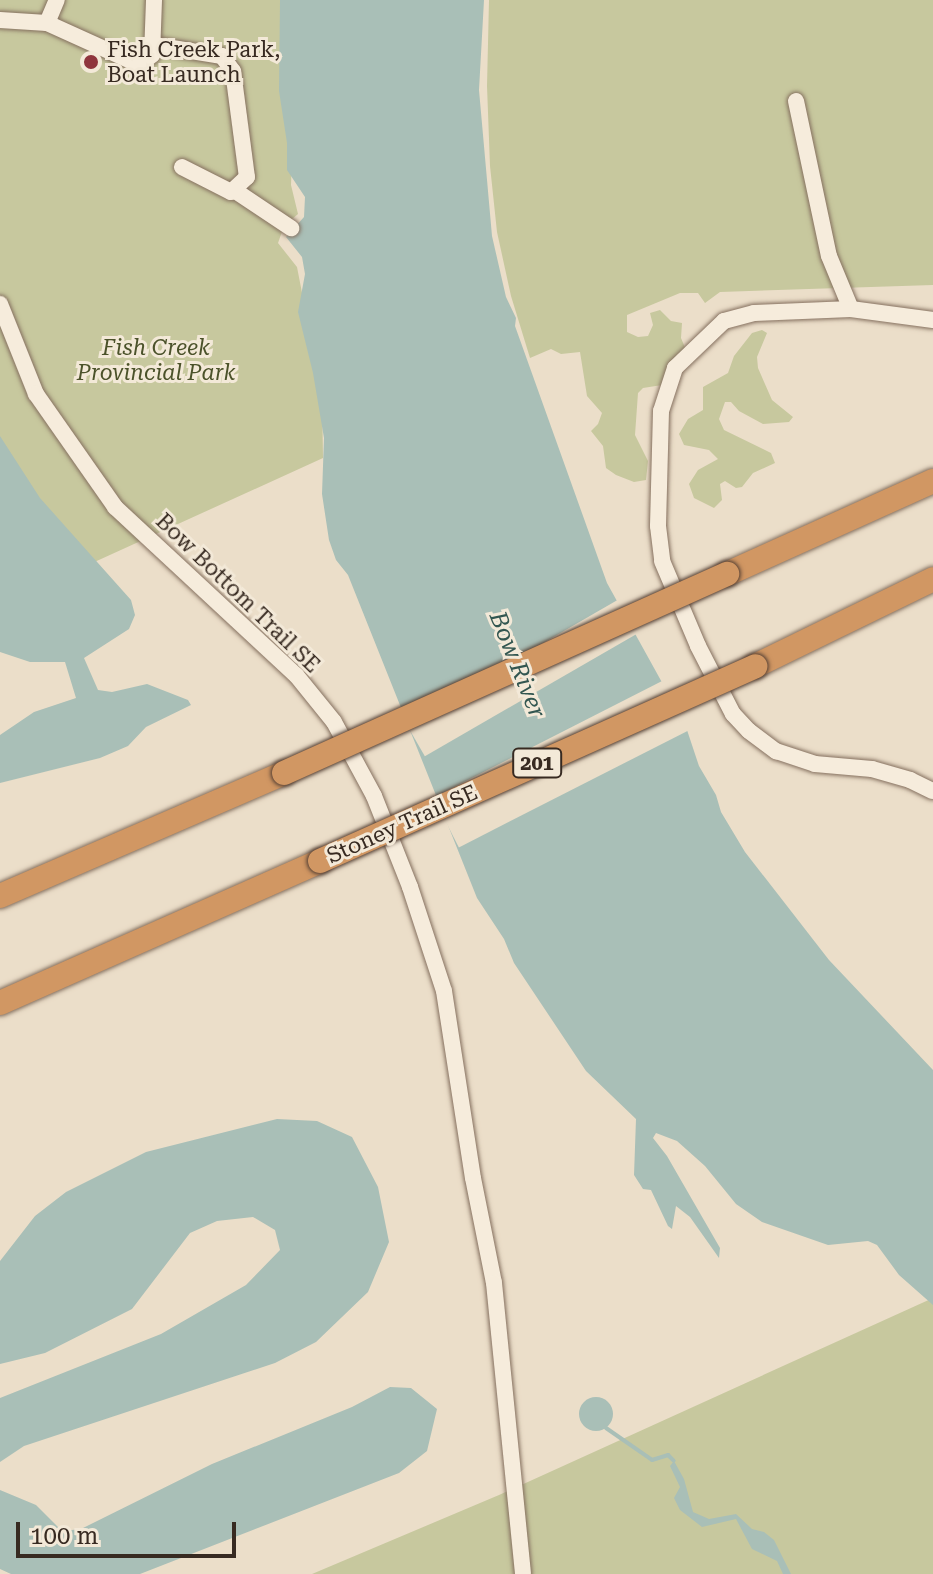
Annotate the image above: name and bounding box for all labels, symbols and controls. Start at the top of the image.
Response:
place label: Fish Creek Park, Boat Launch [107,36,280,88]
marker: Fish Creek Park, Boat Launch [82,53,100,71]
park label: Fish Creek Provincial Park [77,334,235,386]
street label: Bow Bottom Trail SE [150,508,326,678]
water label: Bow River [483,607,551,723]
road number: 201 [511,747,563,779]
street label: Stoney Trail SE [323,779,481,869]
scale bar [20,1506,240,1556]
text: 100 m [30,1522,98,1550]

